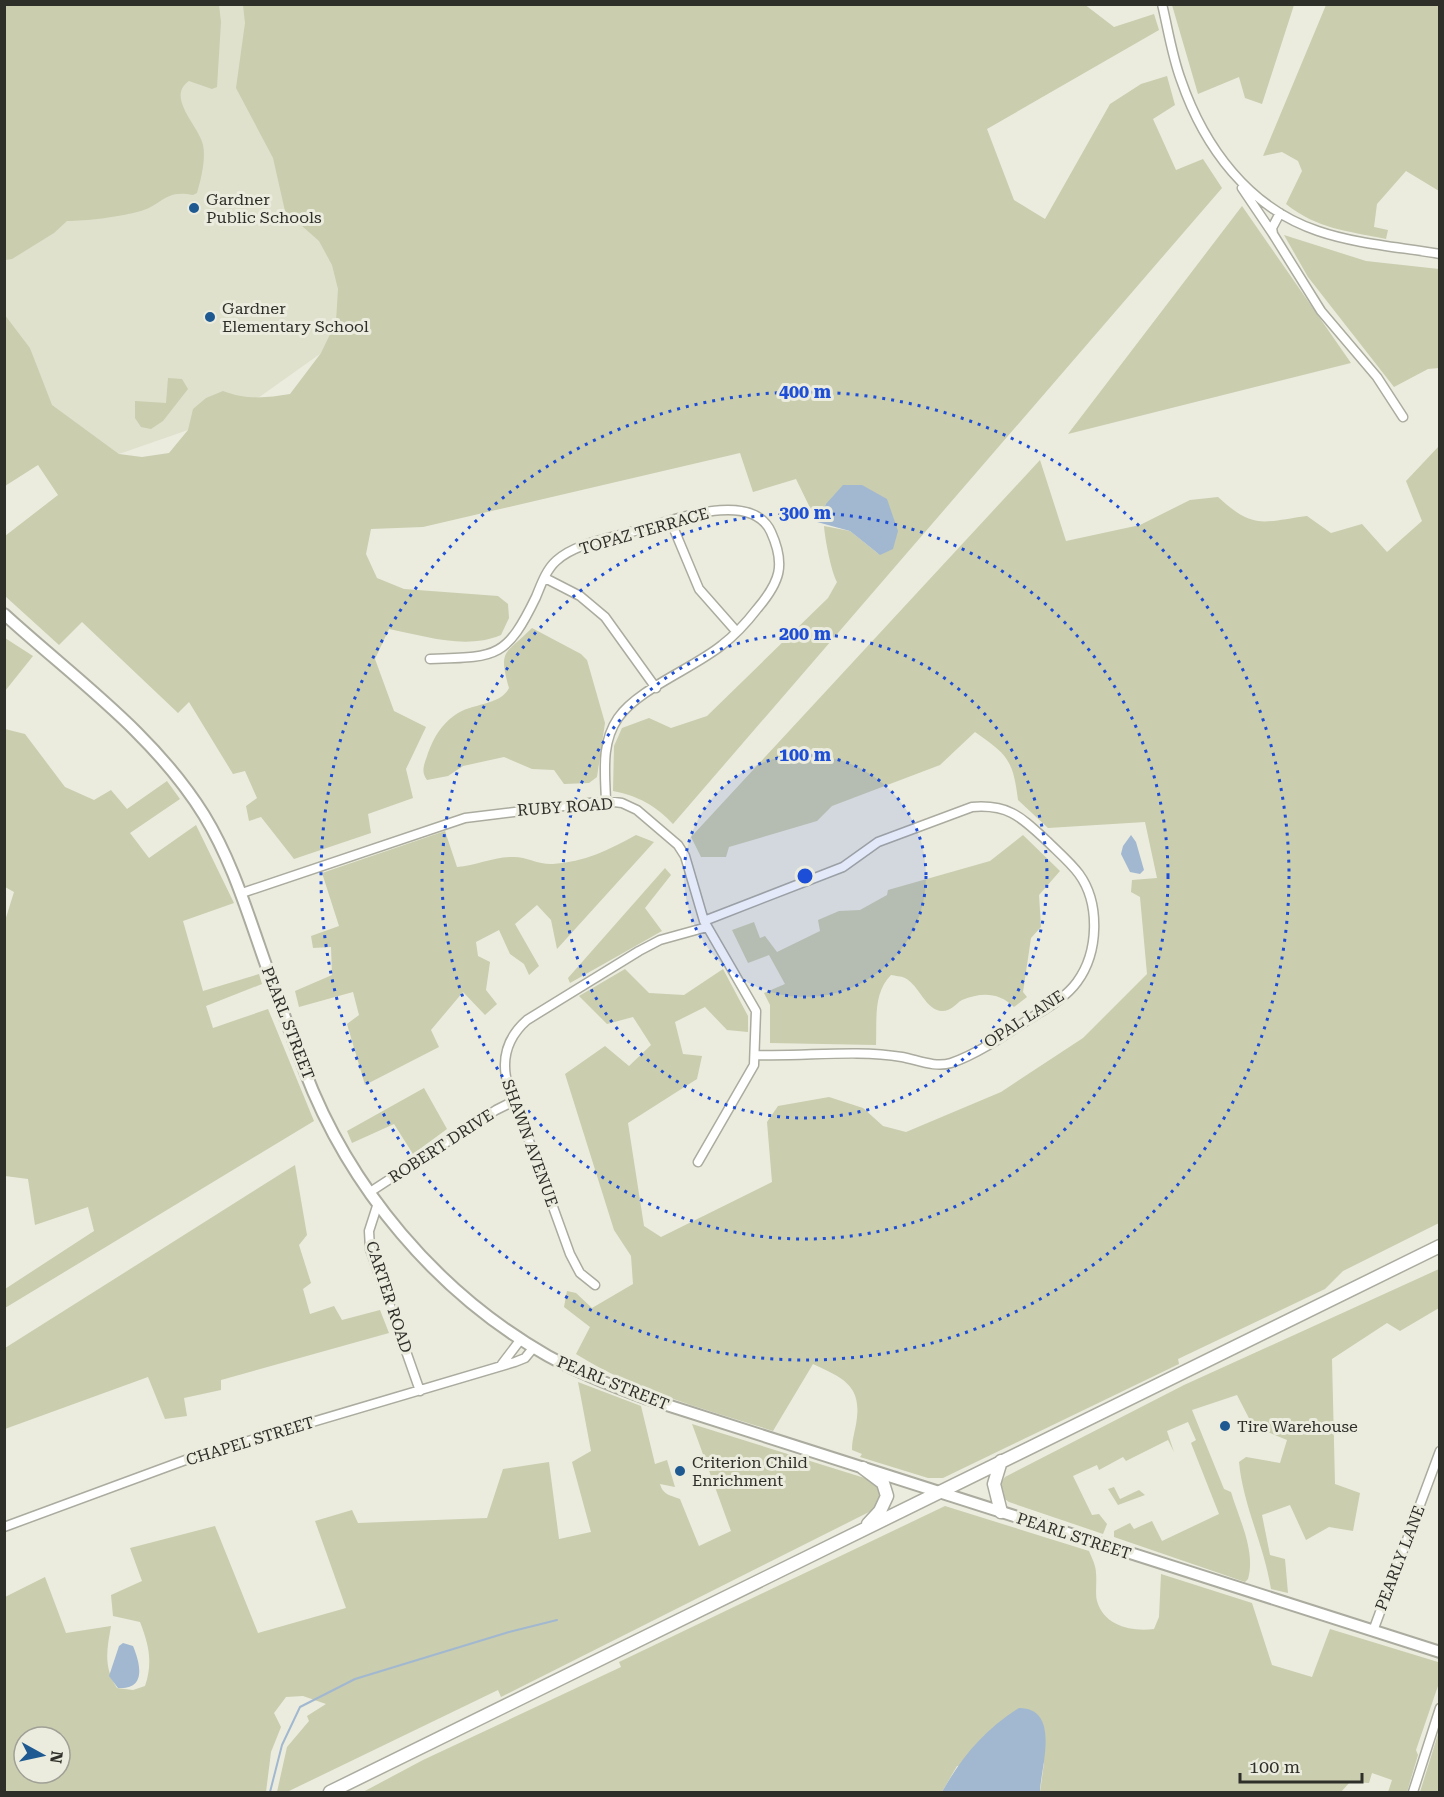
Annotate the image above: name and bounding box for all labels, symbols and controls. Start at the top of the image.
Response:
place label: Gardner Public Schools [206,190,322,227]
marker: Gardner Public Schools [187,201,201,215]
place label: Gardner Elementary School [222,299,369,336]
marker: Gardner Elementary School [203,310,217,324]
text: 400 m [779,381,832,402]
text: 300 m [779,502,832,523]
street label: TOPAZ TERRACE [577,503,711,559]
text: 200 m [779,623,832,644]
text: 100 m [779,744,832,765]
street label: RUBY ROAD [516,794,614,820]
centre of rings [795,866,815,886]
street label: PEARL STREET [258,964,318,1082]
street label: OPAL LANE [980,986,1068,1052]
street label: SHAWN AVENUE [498,1077,562,1209]
street label: ROBERT DRIVE [385,1105,497,1187]
street label: CARTER ROAD [362,1239,416,1355]
street label: PEARL STREET [554,1352,672,1414]
street label: CHAPEL STREET [184,1412,317,1470]
place label: Tire Warehouse [1237,1417,1358,1436]
marker: Tire Warehouse [1218,1419,1232,1433]
place label: Criterion Child Enrichment [692,1453,808,1490]
marker: Criterion Child Enrichment [673,1464,687,1478]
street label: PEARLY LANE [1371,1503,1429,1613]
street label: PEARL STREET [1014,1509,1134,1564]
north arrow [12,1725,72,1785]
scale bar [1240,1746,1362,1784]
text: N [46,1750,67,1764]
text: 100 m [1249,1756,1300,1777]

